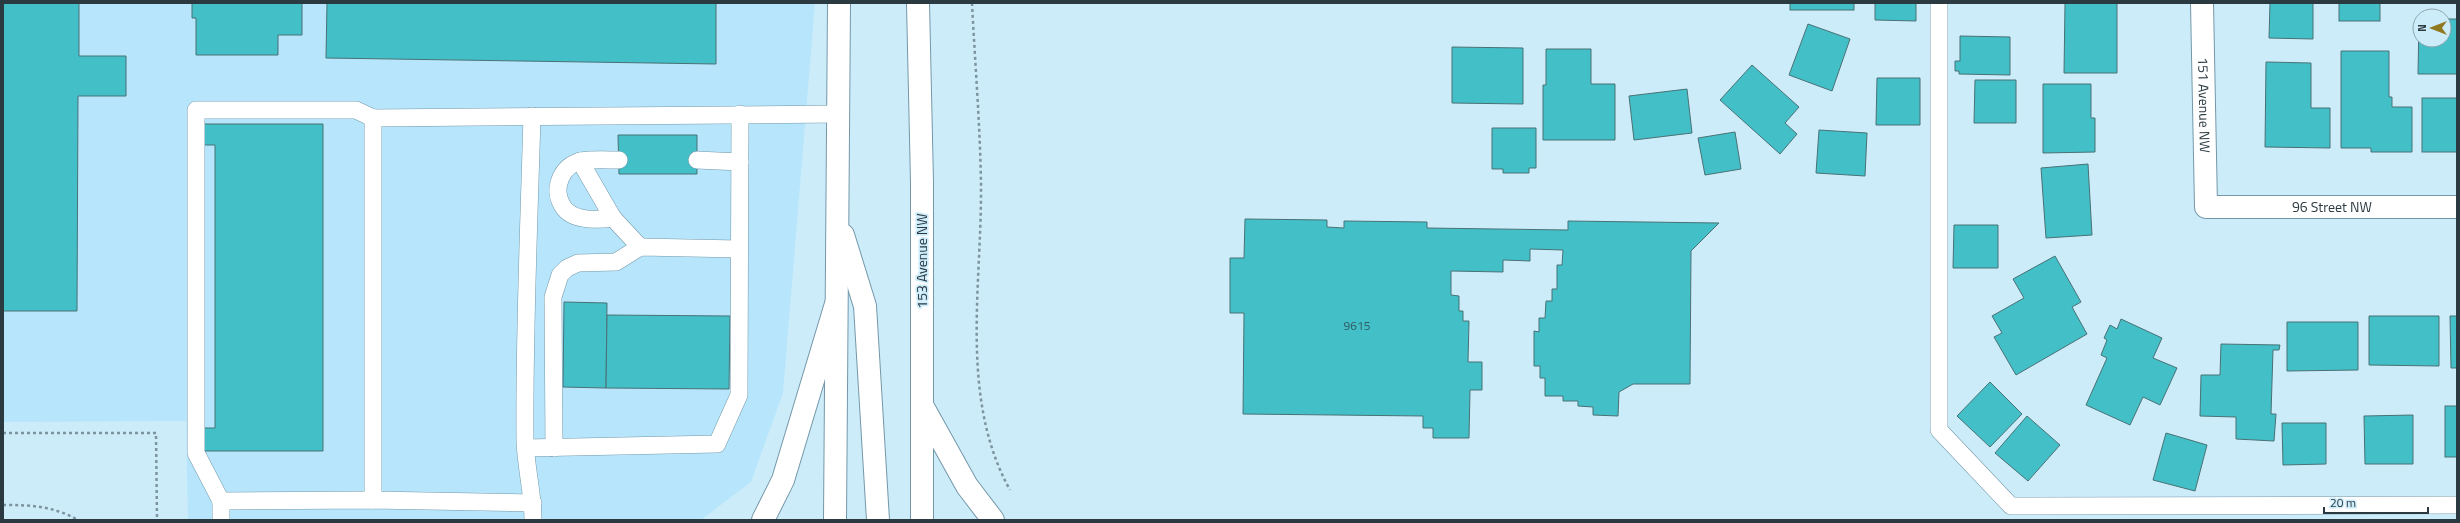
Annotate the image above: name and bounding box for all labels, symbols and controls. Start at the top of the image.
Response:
north arrow [2412,8,2452,48]
text: N [2414,24,2430,32]
street label: 151 Avenue NW [2193,57,2216,153]
street label: 96 Street NW [2292,196,2372,217]
street label: 153 Avenue NW [911,213,932,309]
house number: 9615 [1344,316,1371,335]
scale bar [2324,489,2428,515]
text: 20 m [2330,493,2356,512]

